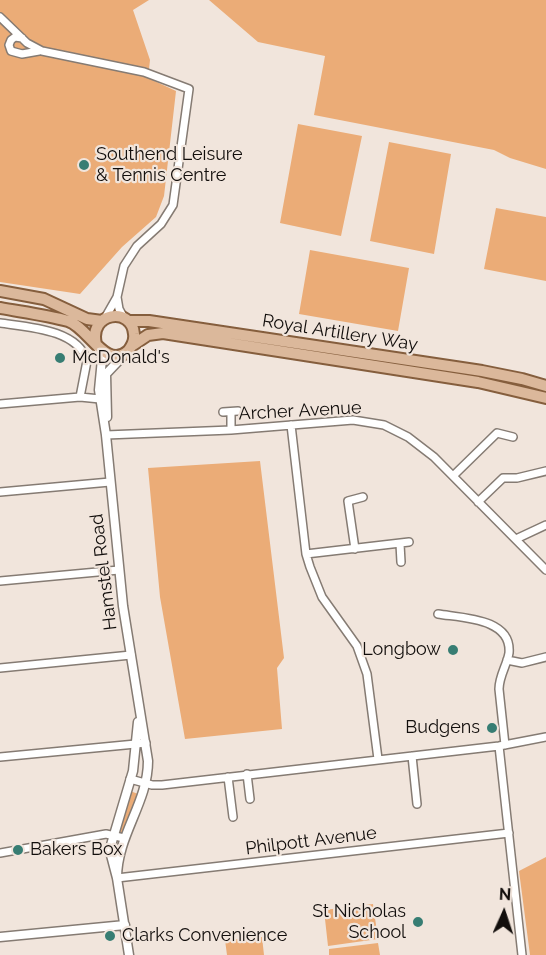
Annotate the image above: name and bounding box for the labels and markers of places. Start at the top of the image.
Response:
place label: Southend Leisure & Tennis Centre [96,144,242,186]
marker: Southend Leisure & Tennis Centre [77,158,91,172]
place label: McDonald's [72,347,170,369]
marker: McDonald's [53,351,67,365]
place label: Longbow [362,639,441,661]
marker: Longbow [446,643,460,657]
place label: Budgens [405,717,480,739]
marker: Budgens [485,721,499,735]
place label: Bakers Box [30,839,122,861]
marker: Bakers Box [11,843,25,857]
place label: St Nicholas School [312,901,406,944]
marker: St Nicholas School [411,915,425,929]
place label: Clarks Convenience [122,925,287,947]
marker: Clarks Convenience [103,929,117,943]

